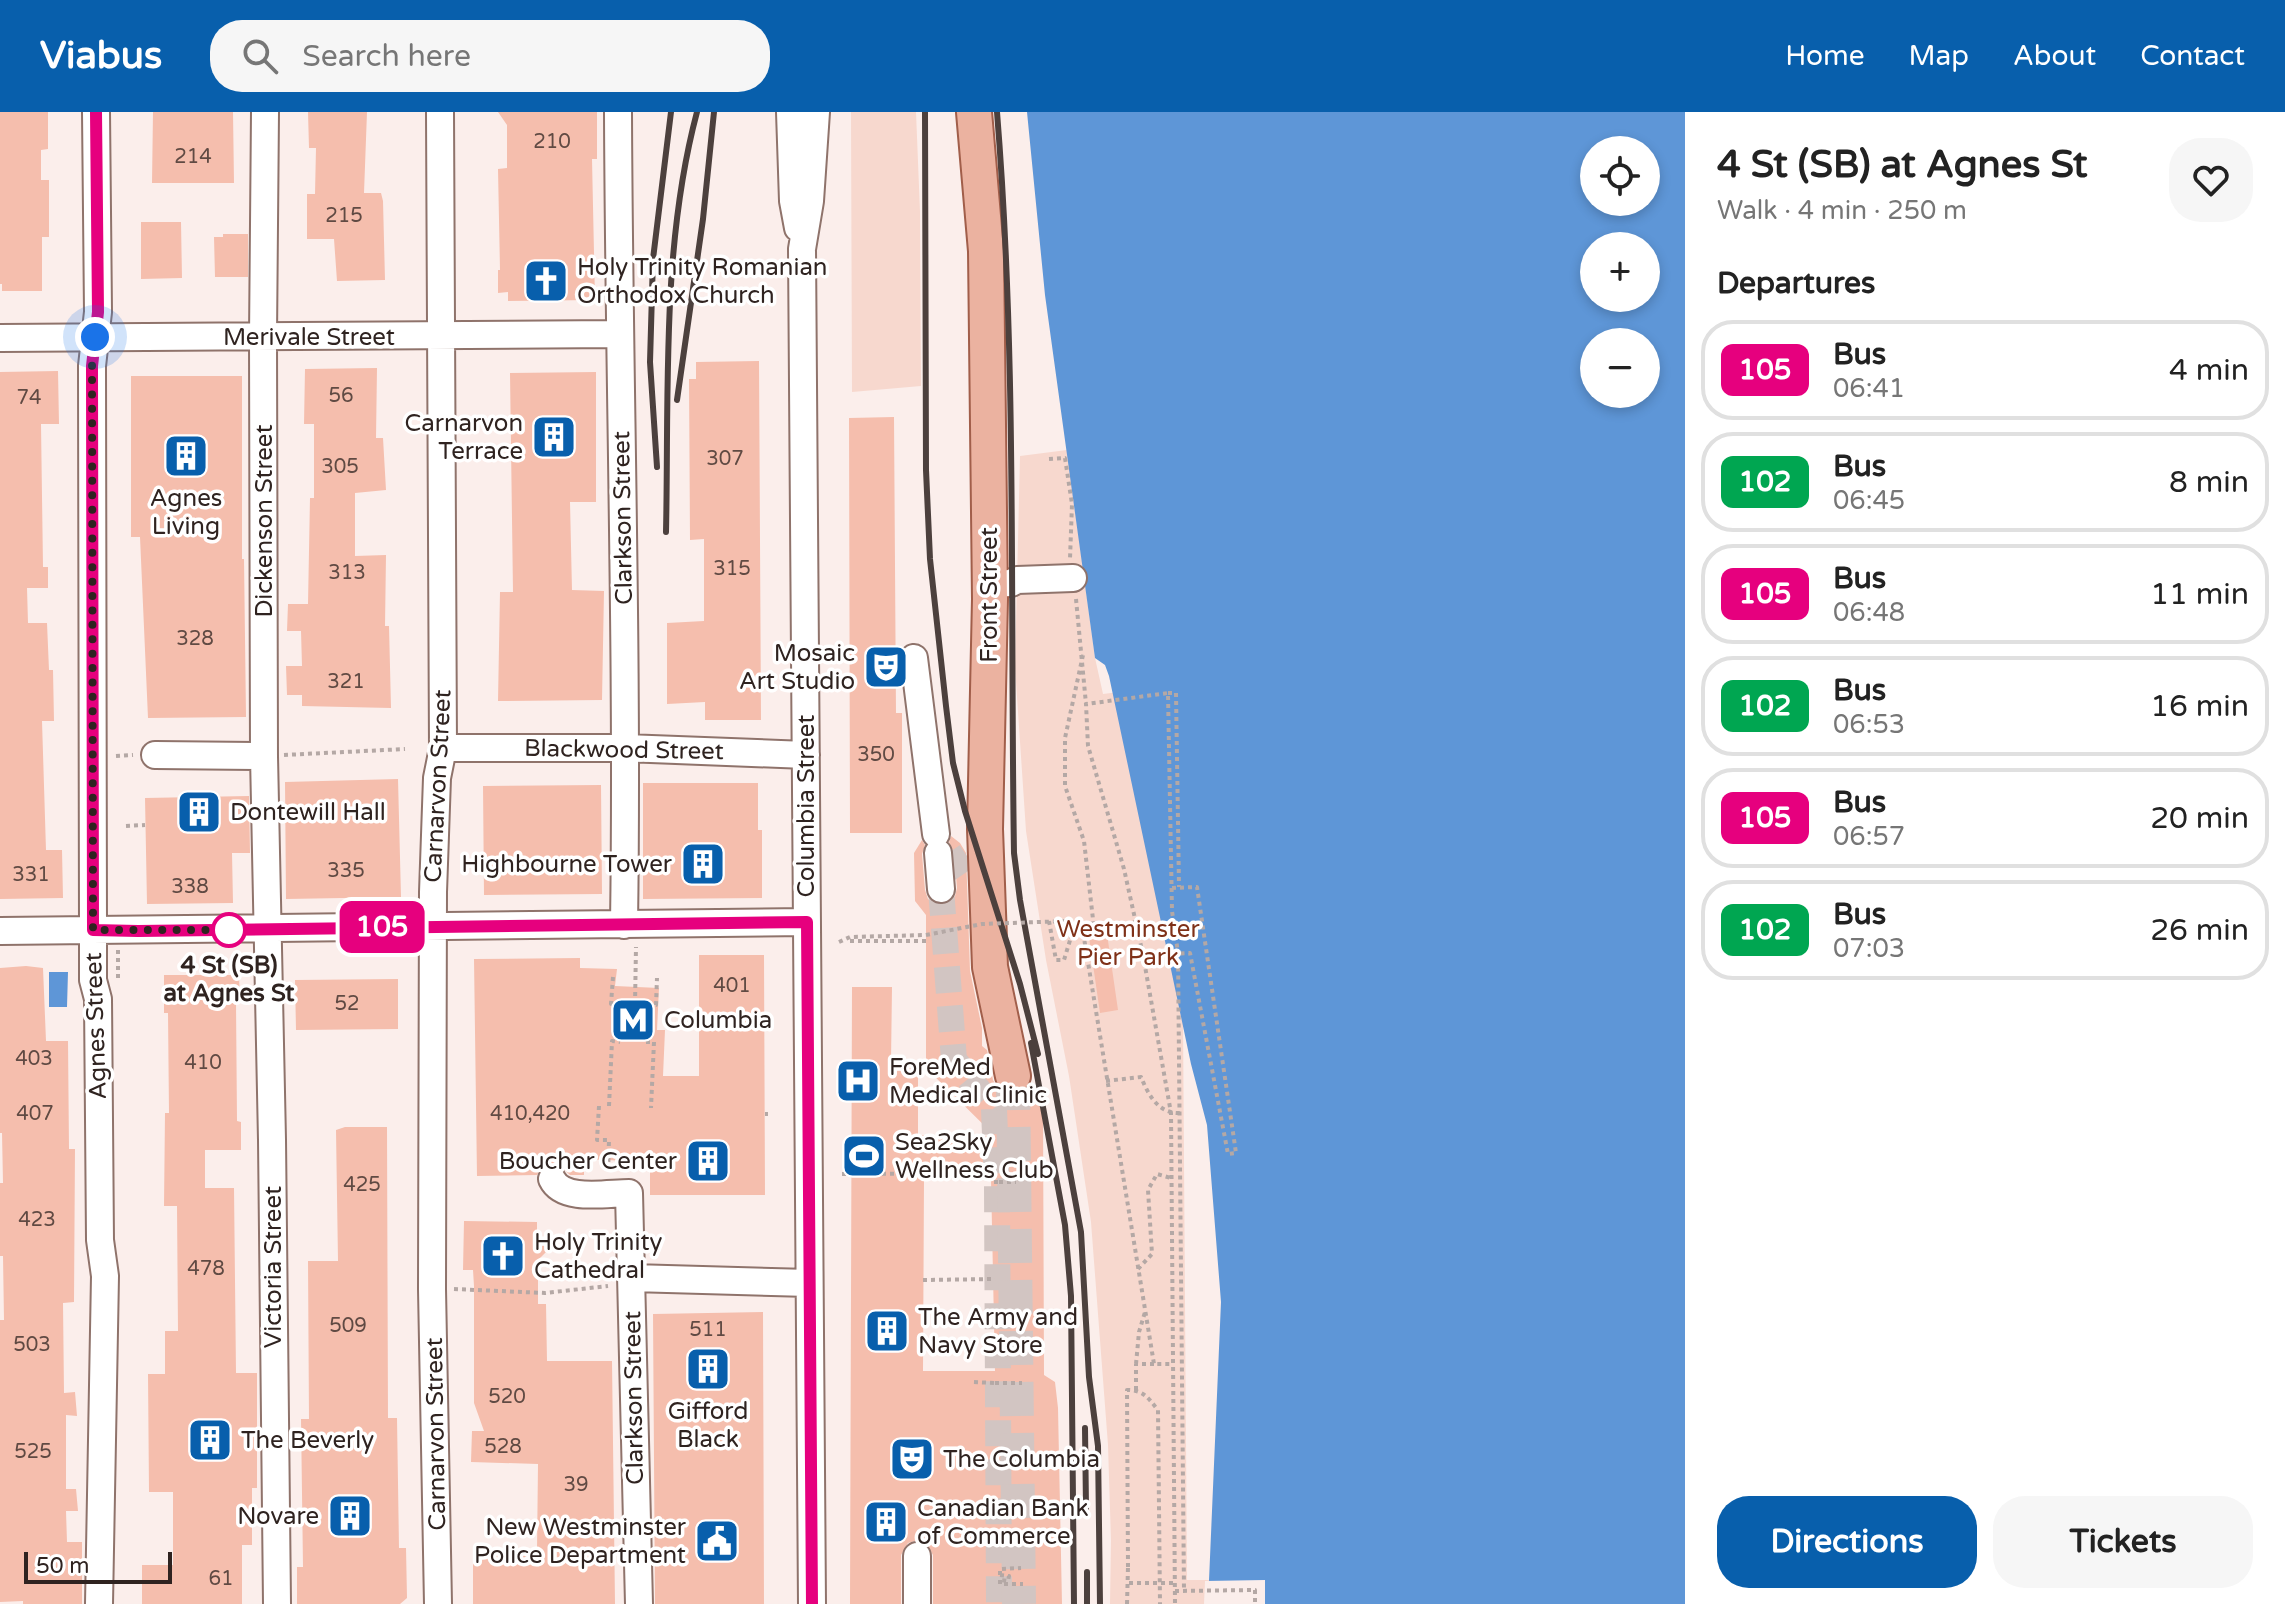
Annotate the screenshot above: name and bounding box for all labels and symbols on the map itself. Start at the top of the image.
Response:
house number: 210 [533,130,571,154]
house number: 214 [174,145,212,169]
house number: 215 [325,204,363,228]
place label: Holy Trinity Romanian Orthodox Church [577,253,828,310]
church icon: Holy Trinity Romanian Orthodox Church [522,257,570,305]
your location [75,317,115,357]
street label: Merivale Street [223,323,395,352]
house number: 56 [328,384,354,408]
house number: 74 [16,386,42,410]
place label: Carnarvon Terrace [405,409,523,466]
building icon: Carnarvon Terrace [530,413,578,461]
street label: Dickenson Street [250,424,279,618]
street label: Clarkson Street [607,431,639,605]
building icon: Agnes Living [162,432,210,480]
house number: 307 [706,447,744,471]
house number: 305 [321,455,359,479]
place label: Agnes Living [150,484,222,541]
street label: Front Street [975,527,1004,663]
house number: 315 [713,557,751,581]
house number: 313 [328,561,366,585]
house number: 328 [176,627,214,651]
place label: Mosaic Art Studio [739,639,855,696]
theatre icon: Mosaic Art Studio [862,643,910,691]
house number: 321 [327,670,365,694]
street label: Carnarvon Street [418,689,458,883]
street label: Columbia Street [792,715,821,897]
street label: Blackwood Street [524,734,724,766]
house number: 350 [857,743,895,767]
building icon: Dontewill Hall [175,788,223,836]
place label: Dontewill Hall [230,798,386,827]
building icon: Highbourne Tower [679,840,727,888]
place label: Highbourne Tower [461,850,673,879]
house number: 335 [327,859,365,883]
house number: 331 [12,863,50,887]
house number: 338 [171,875,209,899]
line badge: 105 [336,901,428,953]
marker: 4 St (SB) at Agnes St [212,913,246,947]
park label: Westminster Pier Park [1056,915,1200,972]
place label: 4 St (SB) at Agnes St [164,951,295,1008]
street label: Agnes Street [79,952,113,1100]
house number: 401 [713,974,751,998]
house number: 52 [334,992,360,1016]
metro station icon: Columbia [609,996,657,1044]
place label: Columbia [664,1006,772,1035]
house number: 403 [15,1047,53,1071]
house number: 410 [184,1051,222,1075]
place label: ForeMed Medical Clinic [889,1053,1047,1110]
hospital icon: ForeMed Medical Clinic [834,1057,882,1105]
house number: 407 [16,1102,54,1126]
house number: 410,420 [490,1102,570,1126]
place label: Sea2Sky Wellness Club [895,1128,1054,1185]
sports icon: Sea2Sky Wellness Club [840,1132,888,1180]
building icon: Boucher Center [684,1137,732,1185]
place label: Boucher Center [499,1147,678,1176]
house number: 425 [343,1173,381,1197]
street label: Victoria Street [259,1186,288,1348]
house number: 423 [18,1208,56,1232]
place label: Holy Trinity Cathedral [534,1228,662,1285]
church icon: Holy Trinity Cathedral [479,1232,527,1280]
house number: 478 [187,1257,225,1281]
place label: The Army and Navy Store [918,1303,1078,1360]
building icon: The Army and Navy Store [863,1307,911,1355]
street label: Clarkson Street [618,1311,650,1485]
house number: 509 [329,1314,367,1338]
house number: 511 [689,1318,727,1342]
house number: 503 [13,1333,51,1357]
street label: Carnarvon Street [420,1337,452,1531]
building icon: Gifford Black [684,1345,732,1393]
house number: 520 [488,1385,526,1409]
place label: Gifford Black [668,1397,748,1454]
building icon: The Beverly [186,1416,234,1464]
place label: The Beverly [241,1426,374,1455]
house number: 528 [484,1435,522,1459]
theatre icon: The Columbia [888,1435,936,1483]
house number: 525 [14,1440,52,1464]
place label: The Columbia [943,1445,1100,1474]
house number: 39 [563,1473,589,1497]
building icon: Novare [326,1492,374,1540]
place label: Canadian Bank of Commerce [917,1494,1089,1551]
building icon: Canadian Bank of Commerce [862,1498,910,1546]
place label: Novare [237,1502,319,1531]
place label: New Westminster Police Department [474,1513,687,1570]
public building icon: New Westminster Police Department [693,1517,741,1565]
scale bar [24,1548,172,1584]
house number: 61 [208,1567,234,1591]

